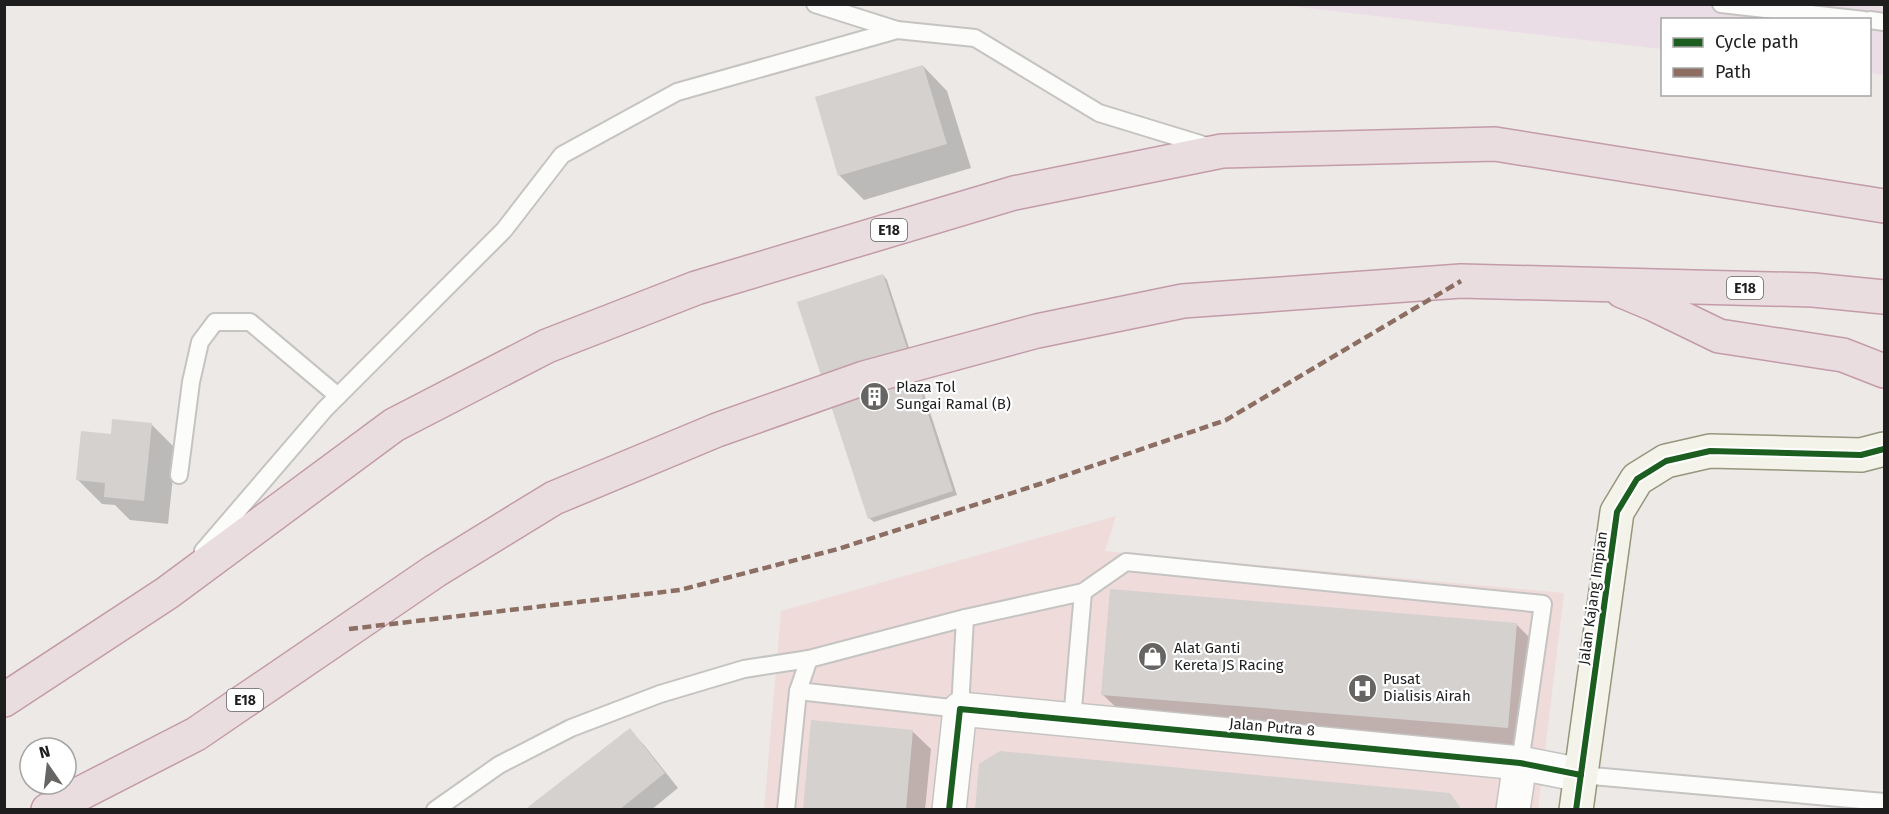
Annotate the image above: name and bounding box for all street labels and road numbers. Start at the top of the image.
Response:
road number: E18 [871,219,907,241]
road number: E18 [1727,277,1763,299]
street label: Jalan Kajang Impian [1575,530,1611,666]
road number: E18 [227,689,263,711]
street label: Jalan Putra 8 [1228,714,1316,740]

